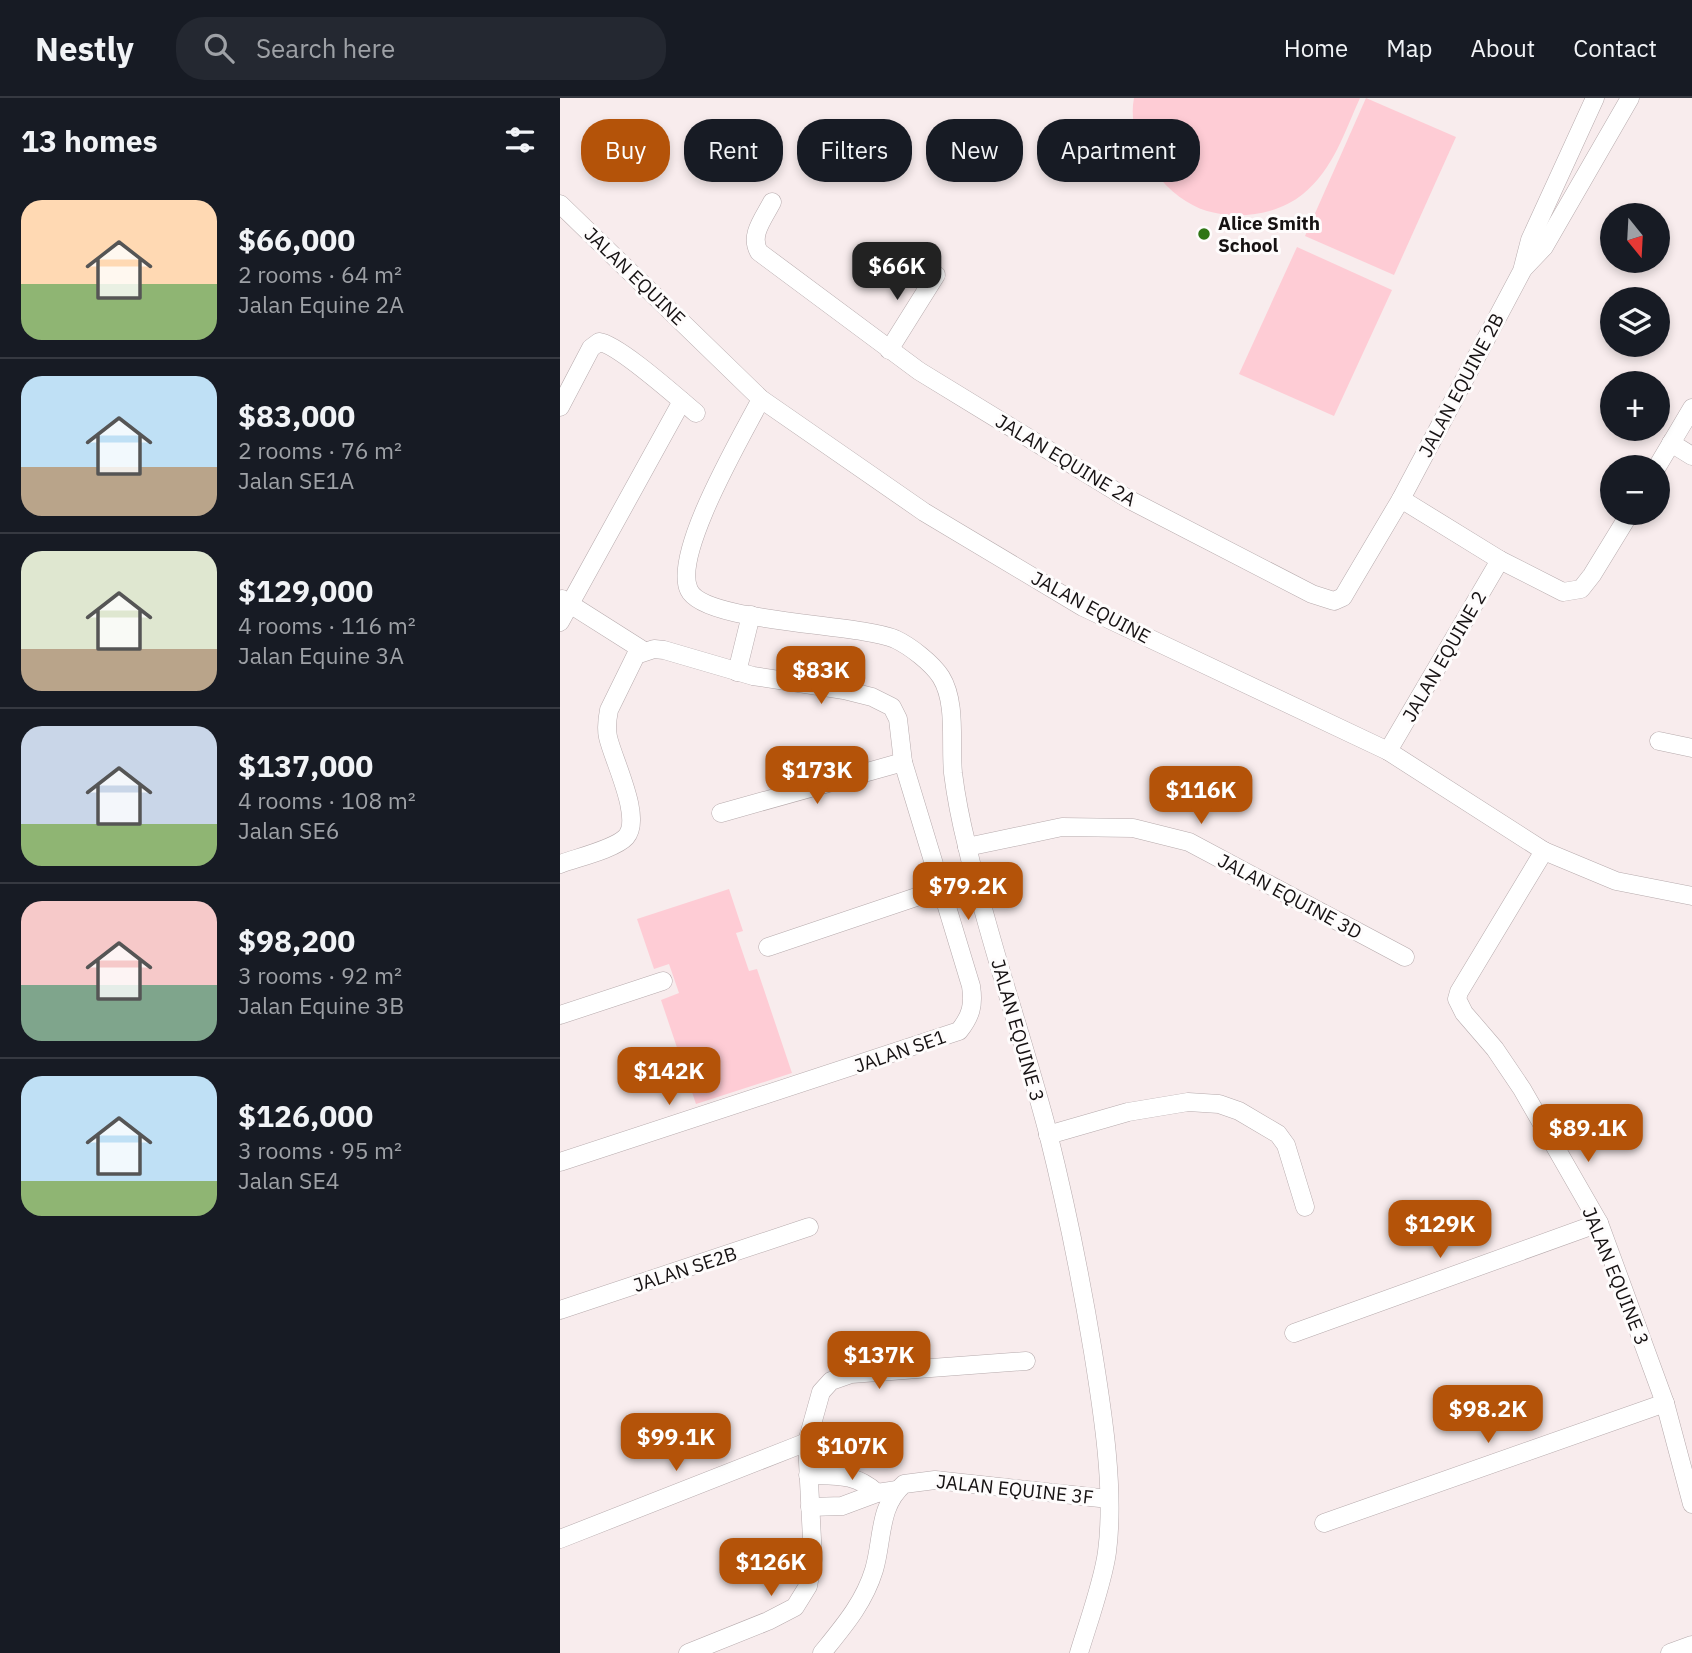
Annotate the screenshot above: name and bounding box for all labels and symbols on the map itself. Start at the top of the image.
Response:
north arrow [1600,203,1670,273]
place label: Alice Smith School [1218,211,1320,257]
street label: JALAN EQUINE [579,222,691,330]
marker: Alice Smith School [1196,226,1212,242]
pin: $66K [856,242,938,302]
street label: JALAN EQUINE 2B [1413,309,1509,461]
street label: JALAN EQUINE 2A [992,409,1140,511]
street label: JALAN EQUINE [1027,566,1155,648]
street label: JALAN EQUINE 2 [1397,586,1491,726]
pin: $83K [780,646,862,706]
pin: $173K [768,746,866,806]
pin: $116K [1152,766,1250,826]
street label: JALAN EQUINE 3D [1214,848,1366,944]
pin: $79.2K [911,862,1025,922]
street label: JALAN EQUINE 3 [986,956,1050,1104]
street label: JALAN SE1 [851,1024,949,1078]
pin: $142K [620,1048,718,1107]
pin: $89.1K [1531,1104,1645,1164]
pin: $129K [1391,1200,1489,1260]
street label: JALAN EQUINE 3 [1577,1203,1655,1349]
street label: JALAN SE2B [630,1241,740,1297]
pin: $137K [830,1332,928,1391]
pin: $98.2K [1431,1386,1545,1445]
pin: $99.1K [619,1414,733,1473]
pin: $107K [803,1422,901,1482]
street label: JALAN EQUINE 3F [935,1469,1095,1509]
pin: $126K [722,1538,820,1598]

